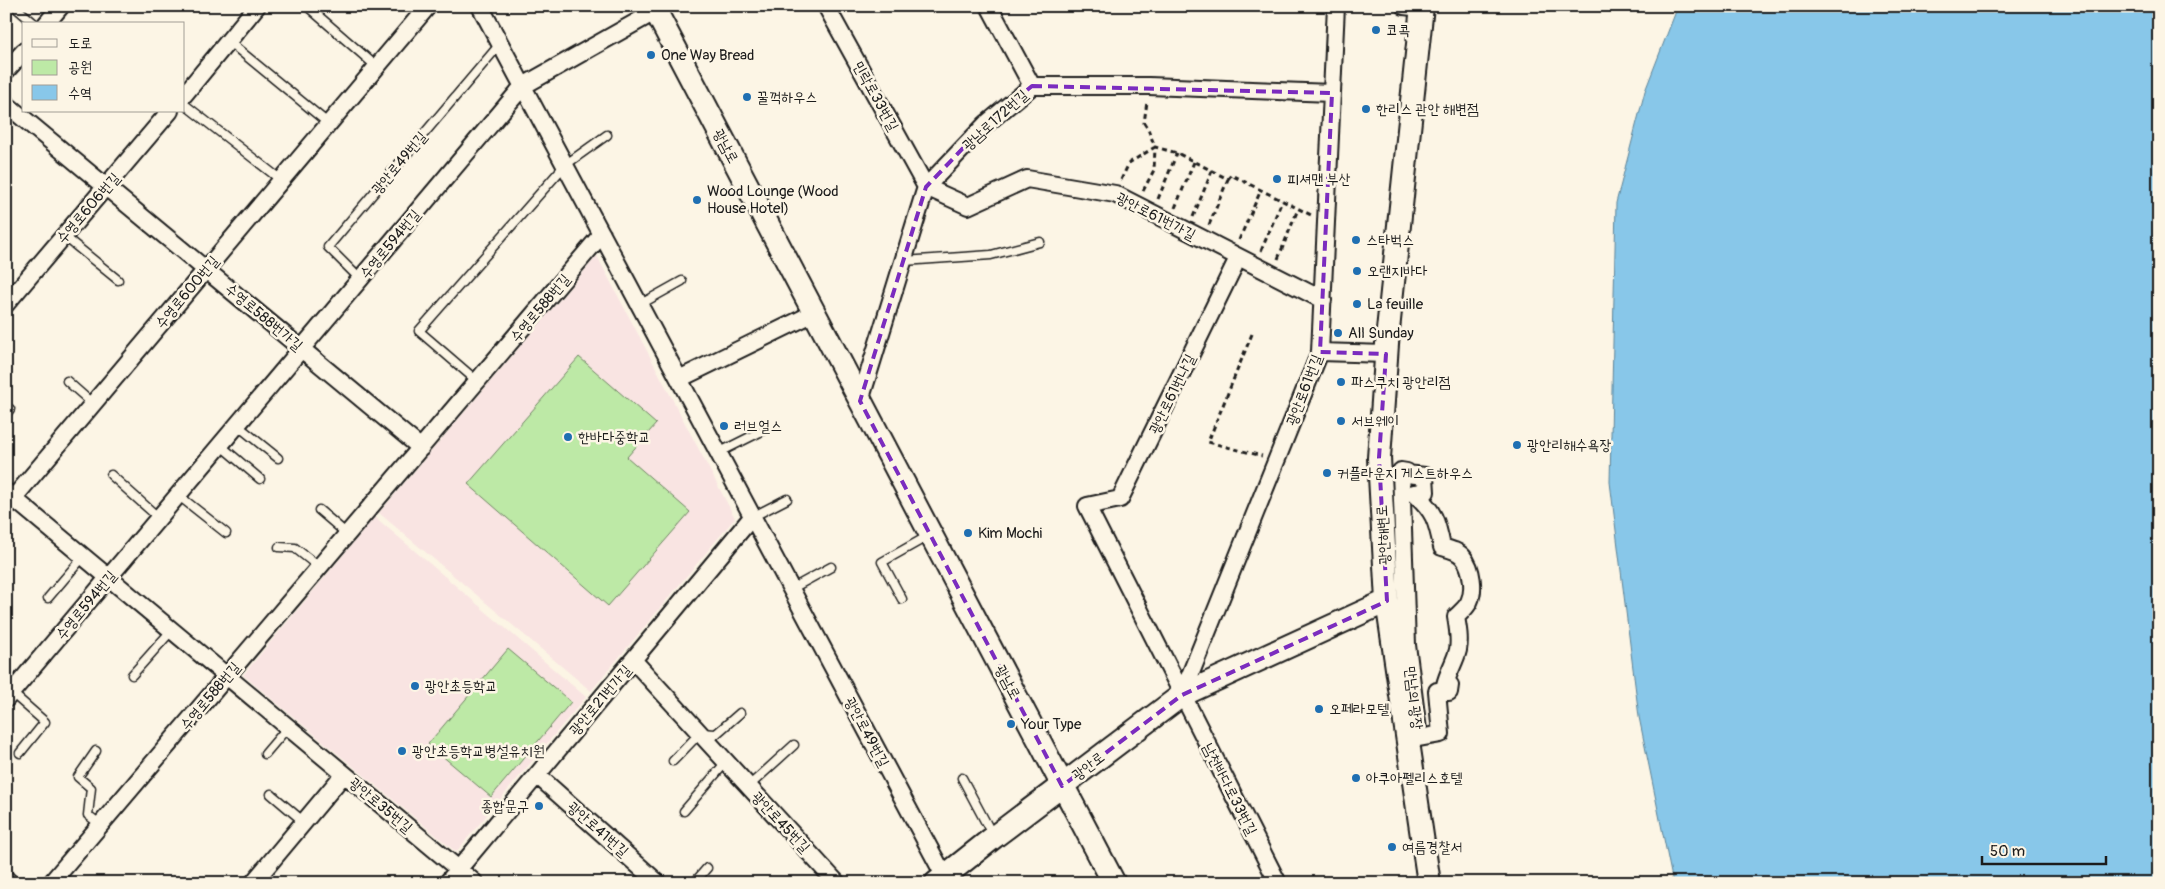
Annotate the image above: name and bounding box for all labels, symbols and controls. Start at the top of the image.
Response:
place label: 코콕 [1386,21,1410,40]
legend [22,22,185,112]
marker: 코콕 [1370,24,1382,36]
text: 도로 [68,34,92,53]
place label: One Way Bread [661,46,754,65]
marker: One Way Bread [645,49,657,61]
text: 공원 [68,58,92,77]
street label: 민락로33번길 [849,58,903,135]
text: 수역 [68,84,92,103]
street label: 광남로172번길 [958,86,1032,155]
place label: 꿀꺽하우스 [757,88,817,107]
marker: 꿀꺽하우스 [741,91,753,103]
place label: 한리스 관안 해변점 [1376,100,1479,119]
marker: 한리스 관안 해변점 [1360,103,1372,115]
street label: 광남로 [709,126,742,167]
street label: 광안로49번길 [367,128,431,199]
street label: 수영로606번길 [52,169,124,248]
place label: 피셔맨 부산 [1287,170,1351,189]
marker: 피셔맨 부산 [1271,173,1283,185]
place label: Wood Lounge (Wood House Hotel) [707,182,839,218]
street label: 광안로61번가길 [1113,188,1199,245]
marker: Wood Lounge (Wood House Hotel) [691,194,703,206]
street label: 수영로594번길 [356,206,425,283]
place label: 스타벅스 [1366,231,1414,250]
marker: 스타벅스 [1350,234,1362,246]
street label: 수영로600번길 [151,252,223,333]
place label: 오랜지바다 [1367,262,1427,281]
marker: 오랜지바다 [1351,265,1363,277]
street label: 수영로588번길 [506,270,575,346]
street label: 수영로588번가길 [221,279,306,355]
place label: La feuille [1367,295,1424,314]
marker: La feuille [1351,298,1363,310]
place label: All Sunday [1348,324,1414,343]
marker: All Sunday [1332,327,1344,339]
street label: 광안로61번나길 [1145,351,1200,437]
street label: 광안로61번길 [1282,352,1327,429]
place label: 파스쿠치 광안리점 [1351,373,1451,392]
marker: 파스쿠치 광안리점 [1335,376,1347,388]
place label: 서브웨이 [1351,412,1399,431]
marker: 서브웨이 [1335,415,1347,427]
place label: 러브얼스 [734,417,782,436]
marker: 러브얼스 [718,420,730,432]
place label: 한바다중학교 [578,428,650,447]
marker: 한바다중학교 [562,431,574,443]
place label: 광안리해수욕장 [1527,436,1612,455]
marker: 광안리해수욕장 [1511,439,1523,451]
place label: 커플라운지 게스트하우스 [1337,464,1473,483]
marker: 커플라운지 게스트하우스 [1321,467,1333,479]
street label: 광안해변로 [1372,504,1395,566]
place label: Kim Mochi [978,524,1043,543]
marker: Kim Mochi [962,527,974,539]
street label: 수영로594번길 [52,567,121,644]
street label: 수영로588번길 [176,658,245,734]
street label: 광안로21번가길 [565,661,636,740]
street label: 광남로 [991,662,1024,703]
street label: 만남의 광장 [1400,665,1427,731]
place label: 광안초등학교 [425,677,497,696]
marker: 광안초등학교 [409,680,421,692]
street label: 광안로49번길 [840,694,893,771]
place label: 오페라모텔 [1329,700,1389,719]
marker: 오페라모텔 [1313,703,1325,715]
place label: Your Type [1020,715,1082,734]
marker: Your Type [1005,718,1017,730]
street label: 남천바다로33번길 [1198,740,1261,839]
place label: 광안초등학교병설유치원 [412,742,545,761]
marker: 광안초등학교병설유치원 [396,745,408,757]
street label: 광안로 [1068,748,1108,785]
place label: 아쿠아펠리스호텔 [1366,769,1463,788]
marker: 아쿠아펠리스호텔 [1350,772,1362,784]
street label: 광안로35번길 [345,773,416,837]
street label: 광안로45번길 [747,788,814,857]
place label: 종합문구 [481,797,529,816]
street label: 광안로41번길 [563,798,632,861]
marker: 종합문구 [533,800,545,812]
scale bar [1982,834,2106,866]
place label: 여름경찰서 [1402,838,1462,857]
marker: 여름경찰서 [1386,841,1398,853]
text: 50 m [1990,842,2025,861]

